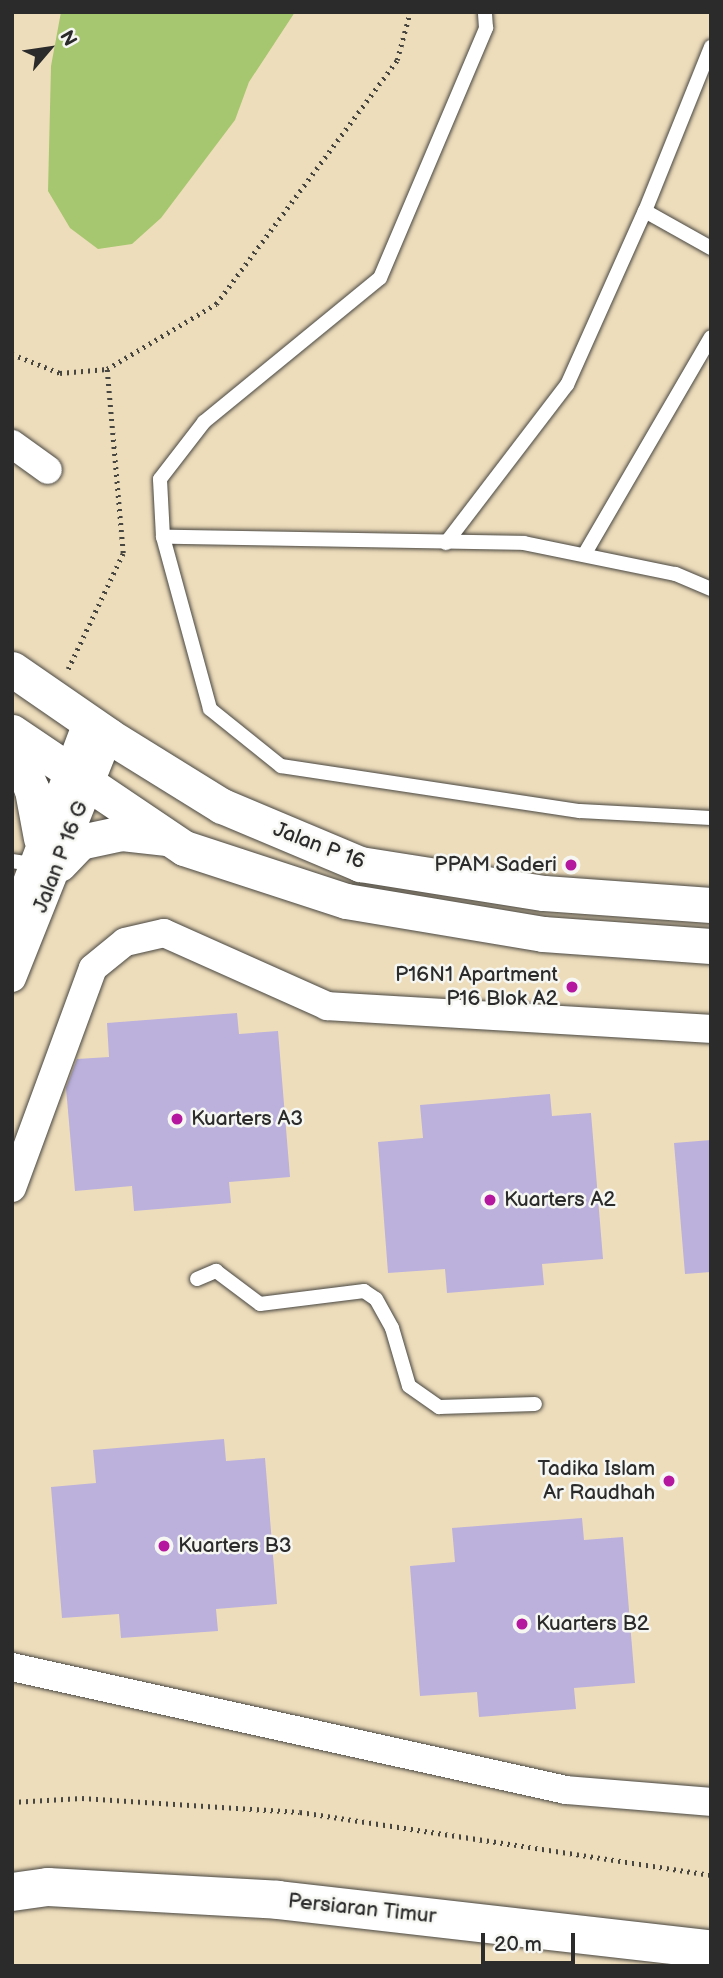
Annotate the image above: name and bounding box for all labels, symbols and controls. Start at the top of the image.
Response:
north arrow [14,14,84,84]
text: N [54,27,81,50]
street label: Jalan P 16 G [28,798,94,916]
street label: Jalan P 16 [270,817,368,875]
place label: PPAM Saderi [434,852,557,878]
marker: PPAM Saderi [563,857,579,873]
place label: P16N1 Apartment P16 Blok A2 [395,962,558,1012]
marker: P16N1 Apartment P16 Blok A2 [564,979,580,995]
place label: Kuarters A3 [191,1106,303,1132]
marker: Kuarters A3 [169,1111,185,1127]
place label: Kuarters A2 [504,1187,616,1213]
marker: Kuarters A2 [482,1192,498,1208]
place label: Tadika Islam Ar Raudhah [538,1456,655,1506]
marker: Tadika Islam Ar Raudhah [661,1473,677,1489]
place label: Kuarters B3 [178,1533,292,1559]
marker: Kuarters B3 [156,1538,172,1554]
place label: Kuarters B2 [536,1611,649,1637]
marker: Kuarters B2 [514,1616,530,1632]
street label: Persiaran Timur [286,1889,438,1929]
scale bar [485,1918,580,1962]
text: 20 m [494,1932,542,1957]

